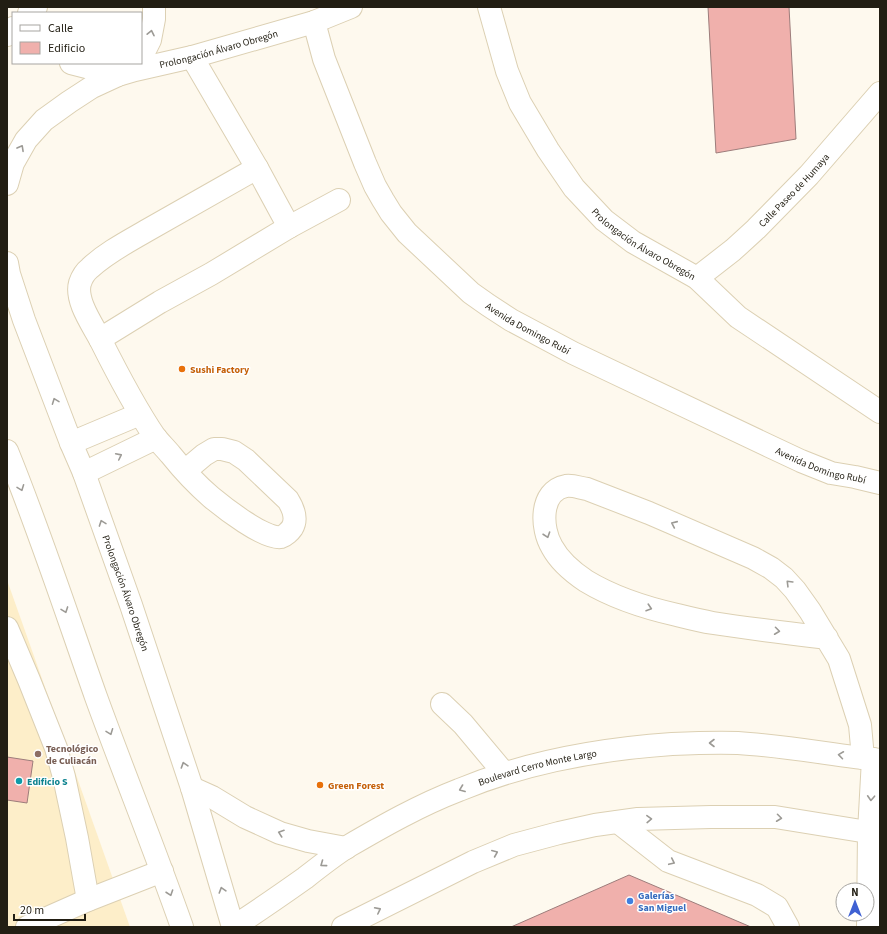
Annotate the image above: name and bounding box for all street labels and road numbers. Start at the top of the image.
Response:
street label: Prolongación Álvaro Obregón [158,27,280,72]
street label: Calle Paseo de Humaya [756,151,833,231]
street label: Prolongación Álvaro Obregón [588,205,698,284]
street label: Avenida Domingo Rubí [483,299,573,358]
street label: Avenida Domingo Rubí [773,444,868,487]
street label: Prolongación Álvaro Obregón [99,533,152,653]
street label: Boulevard Cerro Monte Largo [476,747,598,790]

